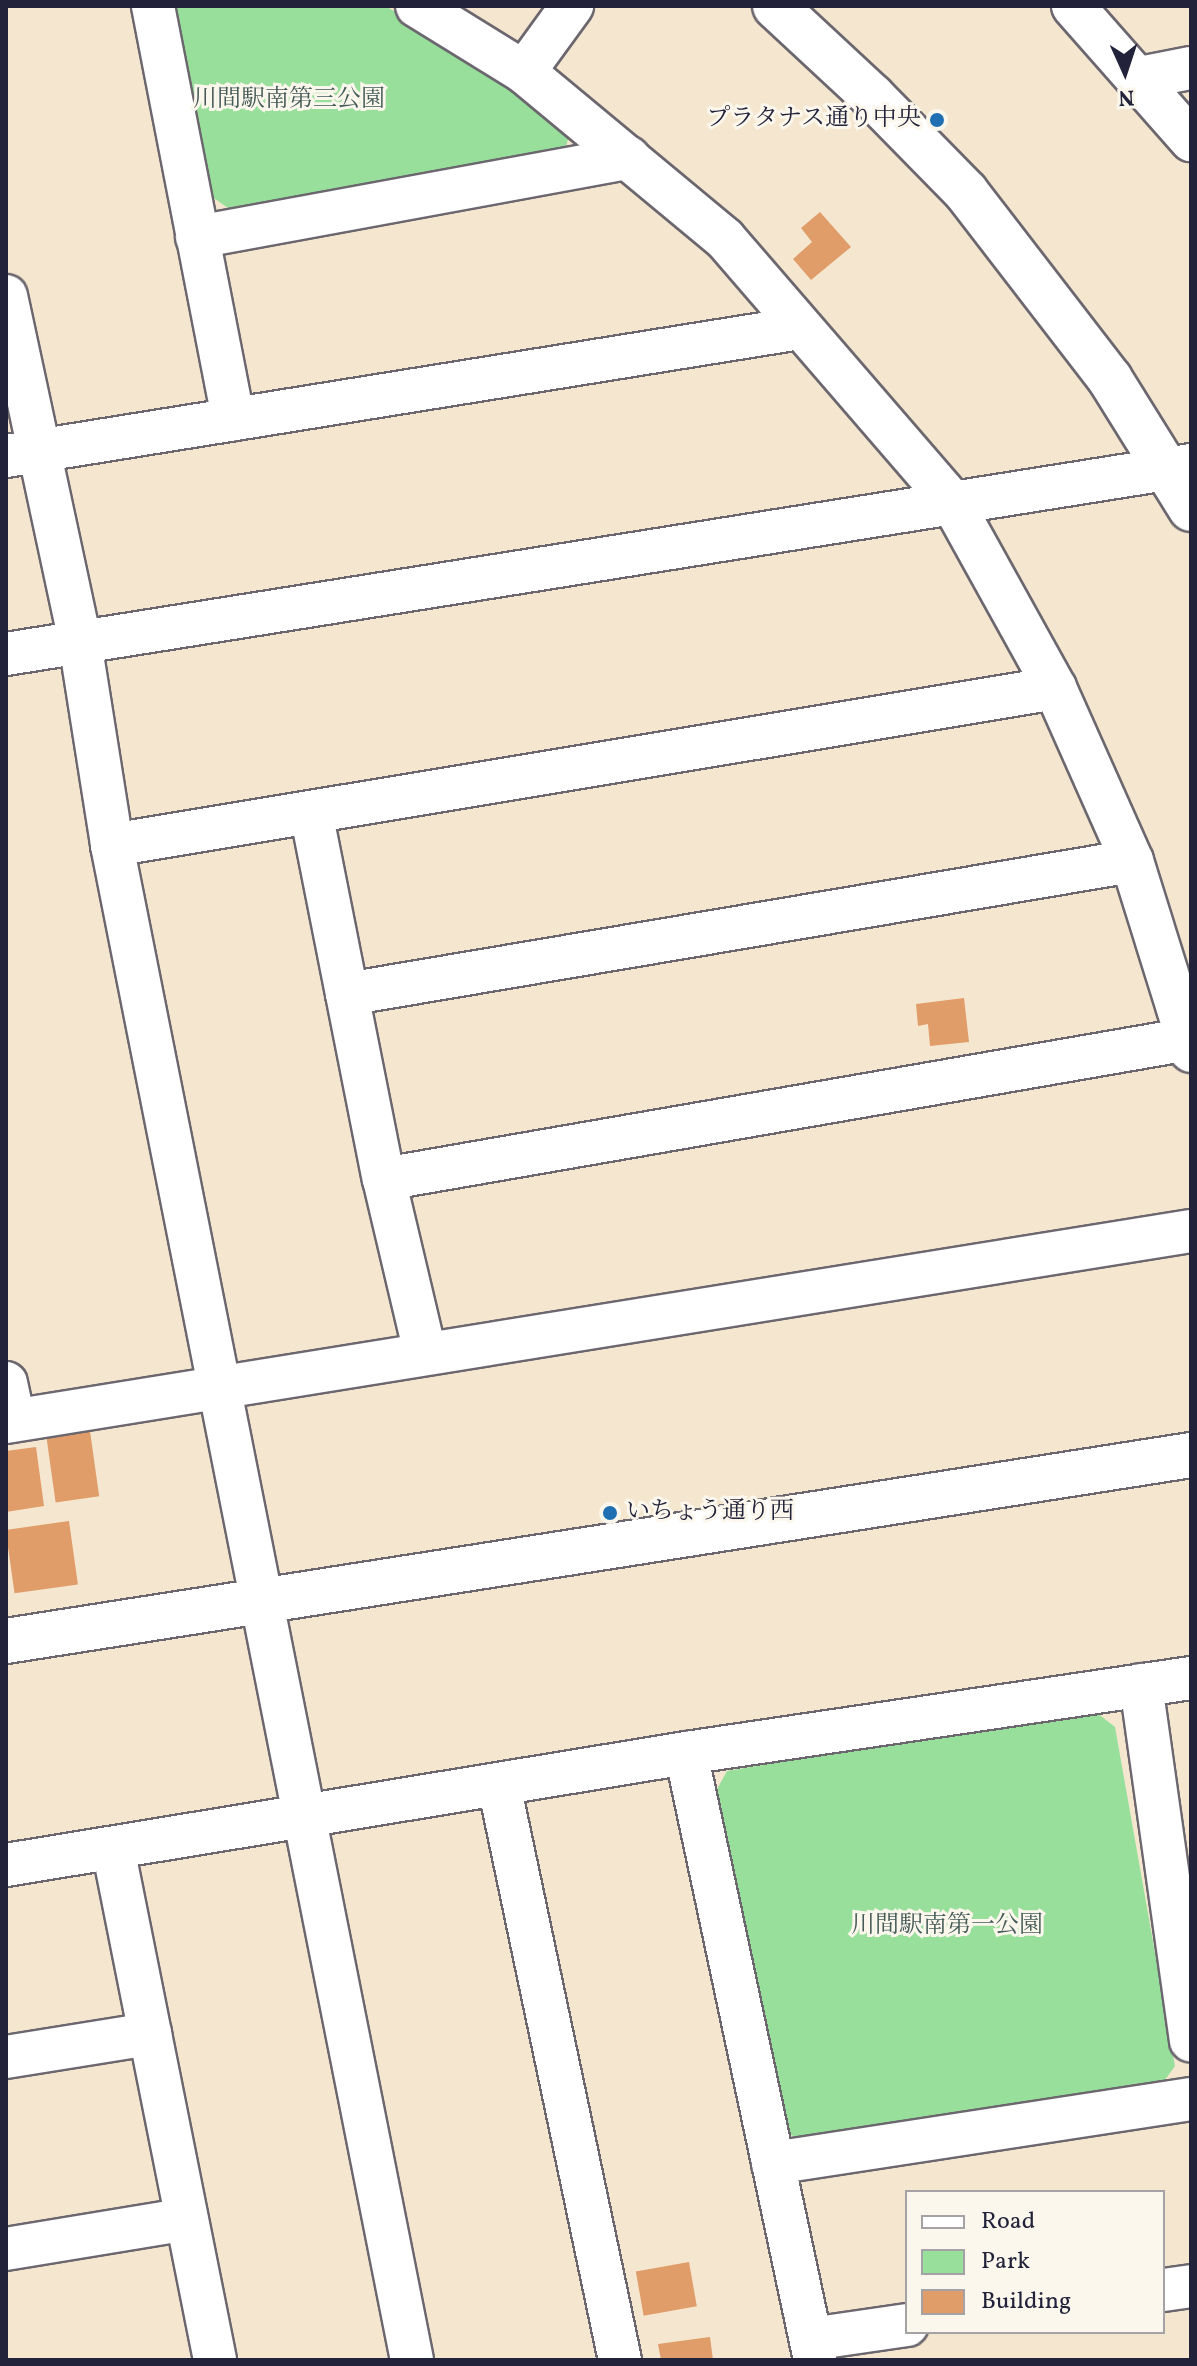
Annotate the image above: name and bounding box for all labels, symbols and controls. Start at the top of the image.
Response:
north arrow [1085,32,1165,112]
text: N [1117,81,1135,112]
park label: 川間駅南第三公園 [193,87,385,115]
place label: プラタナス通り中央 [705,106,921,134]
marker: プラタナス通り中央 [928,111,946,129]
place label: いちょう通り西 [626,1499,794,1527]
marker: いちょう通り西 [601,1504,619,1522]
park label: 川間駅南第一公園 [851,1913,1043,1941]
legend [905,2190,1165,2334]
text: Road [981,2205,1035,2239]
text: Park [981,2245,1030,2279]
text: Building [981,2285,1071,2319]

